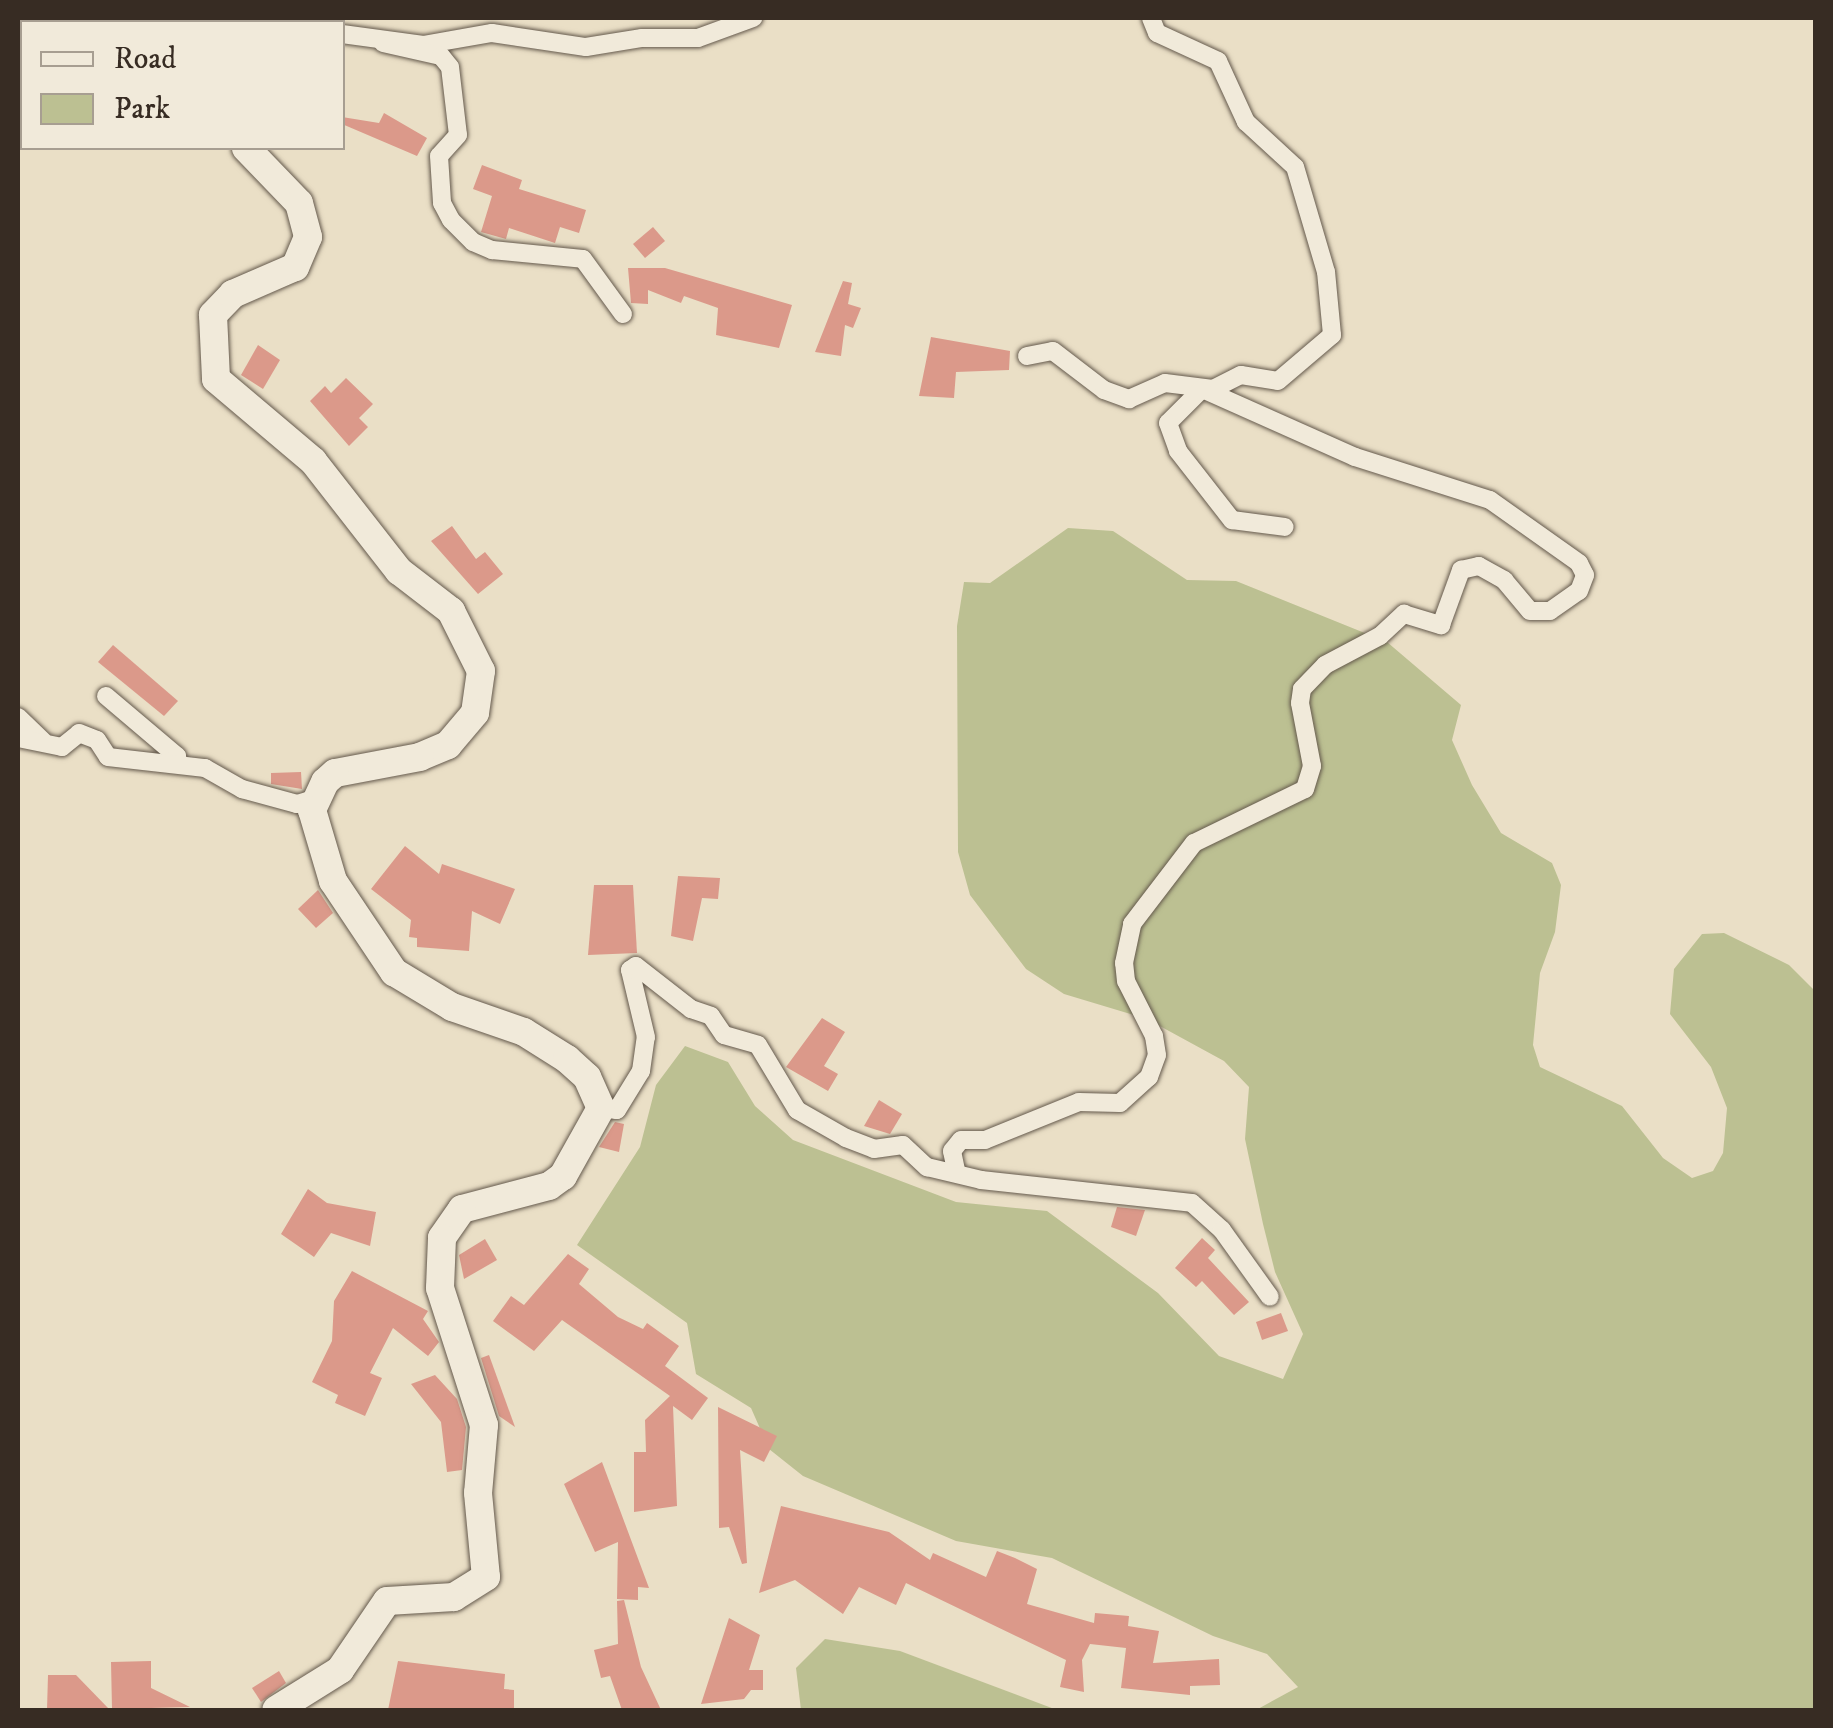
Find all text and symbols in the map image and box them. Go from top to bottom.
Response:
legend [20,20,345,150]
text: Road [114,41,176,78]
text: Park [114,91,170,128]

